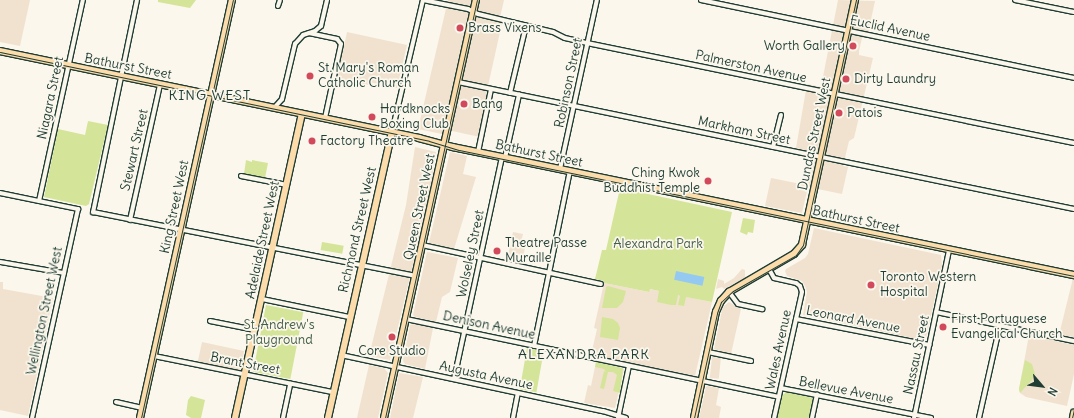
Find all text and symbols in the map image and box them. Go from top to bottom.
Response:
street label: Euclid Avenue [848,13,932,45]
place label: Brass Vixens [468,20,542,36]
marker: Brass Vixens [455,23,465,33]
street label: Robinson Street [552,37,586,129]
place label: Worth Gallery [764,38,845,54]
marker: Worth Gallery [848,41,858,51]
street label: Palmerston Avenue [694,48,808,86]
street label: Bathurst Street [83,51,173,83]
street label: Niagara Street [35,55,67,141]
place label: St. Mary's Roman Catholic Church [318,61,419,92]
marker: St. Mary's Roman Catholic Church [305,71,315,81]
place label: Dirty Laundry [854,71,936,87]
marker: Dirty Laundry [841,74,851,84]
street label: Dundas Street West [795,76,835,192]
district label: KING WEST [169,87,251,103]
place label: Bang [472,96,503,112]
marker: Bang [459,99,469,109]
place label: Hardknocks Boxing Club [380,102,450,133]
place label: Patois [847,105,882,121]
street label: Stewart Street [118,108,152,192]
marker: Patois [834,108,844,118]
marker: Hardknocks Boxing Club [367,112,377,122]
street label: Markham Street [696,114,792,148]
place label: Factory Theatre [320,133,413,149]
marker: Factory Theatre [307,136,317,146]
street label: Bathurst Street [494,137,584,171]
street label: Queen Street West [401,152,439,262]
street label: King Street West [157,159,193,255]
street label: Richmond Street West [336,166,380,294]
place label: Ching Kwok Buddhist Temple [603,166,700,197]
marker: Ching Kwok Buddhist Temple [703,176,713,186]
street label: Adelaide Street West [243,180,283,300]
street label: Bathurst Street [811,203,901,237]
street label: Wolseley Street [454,209,488,299]
place label: Theatre Passe Muraille [505,236,587,267]
park label: Alexandra Park [613,236,703,252]
street label: Wellington Street West [24,246,66,376]
marker: Theatre Passe Muraille [492,246,502,256]
place label: Toronto Western Hospital [880,270,976,301]
marker: Toronto Western Hospital [865,279,877,291]
street label: Leonard Avenue [805,303,901,337]
street label: Denison Avenue [441,309,537,343]
street label: Wales Avenue [763,309,795,391]
place label: First Portuguese Evangelical Church [951,312,1063,343]
street label: Nassau Street [901,314,933,396]
park label: St. Andrew's Playground [243,318,315,349]
marker: First Portuguese Evangelical Church [938,322,948,332]
marker: Core Studio [387,332,397,342]
place label: Core Studio [358,343,426,359]
district label: ALEXANDRA PARK [518,346,650,362]
street label: Brant Street [209,350,281,378]
street label: Augusta Avenue [438,358,534,394]
north arrow [1022,366,1062,406]
street label: Bellevue Avenue [797,374,895,408]
text: N [1045,385,1061,398]

